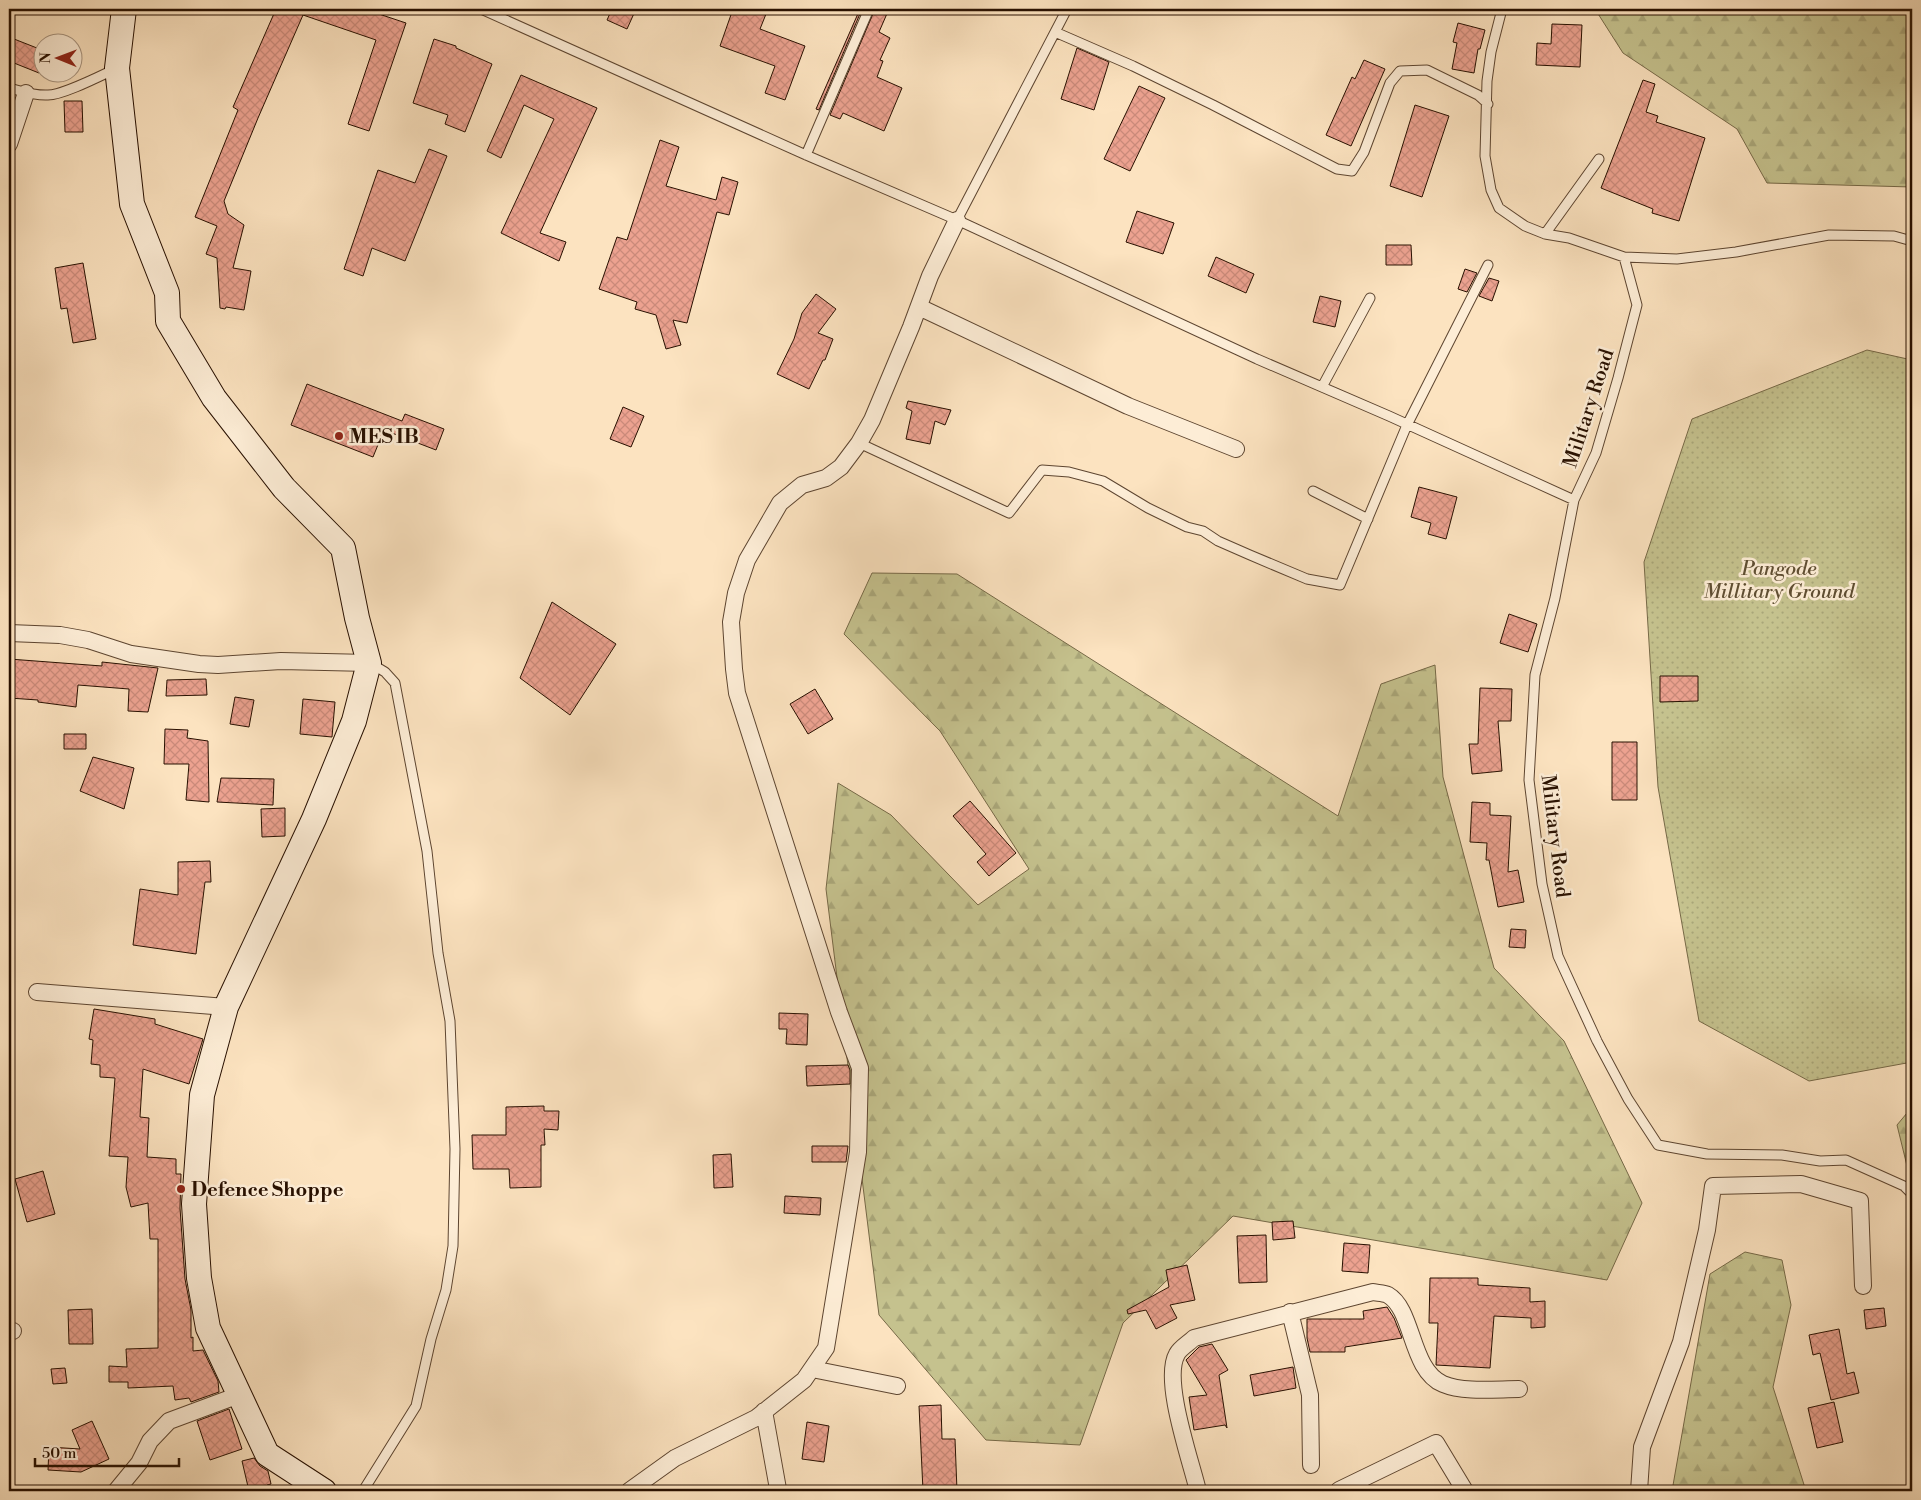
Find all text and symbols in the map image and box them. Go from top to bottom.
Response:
north arrow [32,32,82,82]
text: N [37,52,55,63]
street label: Military Road [1558,345,1621,471]
place label: MES IB [349,425,419,450]
marker: MES IB [333,430,345,442]
park label: Pangode Millitary Ground [1703,557,1855,605]
street label: Military Road [1535,773,1575,900]
place label: Defence Shoppe [191,1178,344,1203]
marker: Defence Shoppe [175,1183,187,1195]
scale bar [35,1435,179,1467]
text: 50 m [42,1444,76,1463]

